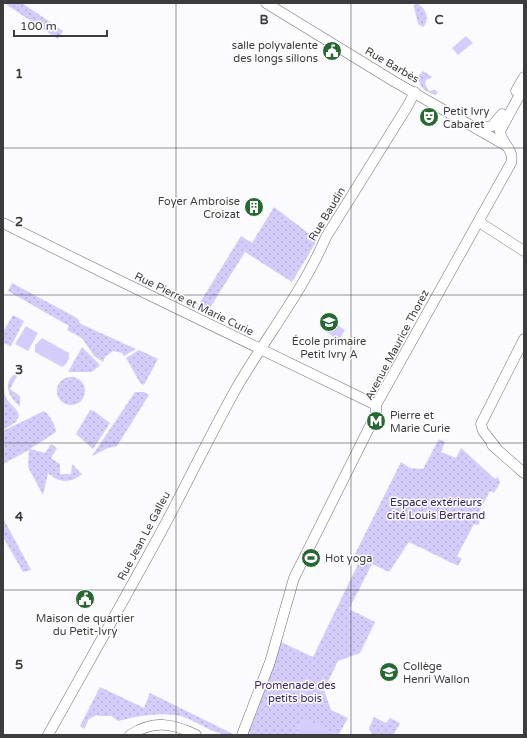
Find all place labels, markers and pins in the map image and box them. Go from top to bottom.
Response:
place label: salle polyvalente des longs sillons [232,39,318,65]
public building icon: salle polyvalente des longs sillons [321,40,343,62]
place label: Petit Ivry Cabaret [443,105,490,131]
theatre icon: Petit Ivry Cabaret [418,106,440,128]
place label: Foyer Ambroise Croizat [158,195,240,221]
building icon: Foyer Ambroise Croizat [243,196,265,218]
school or university icon: École primaire Petit Ivry A [318,311,340,333]
place label: École primaire Petit Ivry A [292,334,366,361]
place label: Pierre et Marie Curie [390,409,450,435]
metro station icon: Pierre et Marie Curie [365,410,387,432]
sports icon: Hot yoga [300,547,322,569]
place label: Hot yoga [325,552,373,565]
public building icon: Maison de quartier du Petit-Ivry [74,588,96,610]
place label: Maison de quartier du Petit-Ivry [36,612,135,638]
place label: Collège Henri Wallon [403,660,470,686]
school or university icon: Collège Henri Wallon [378,661,400,683]

